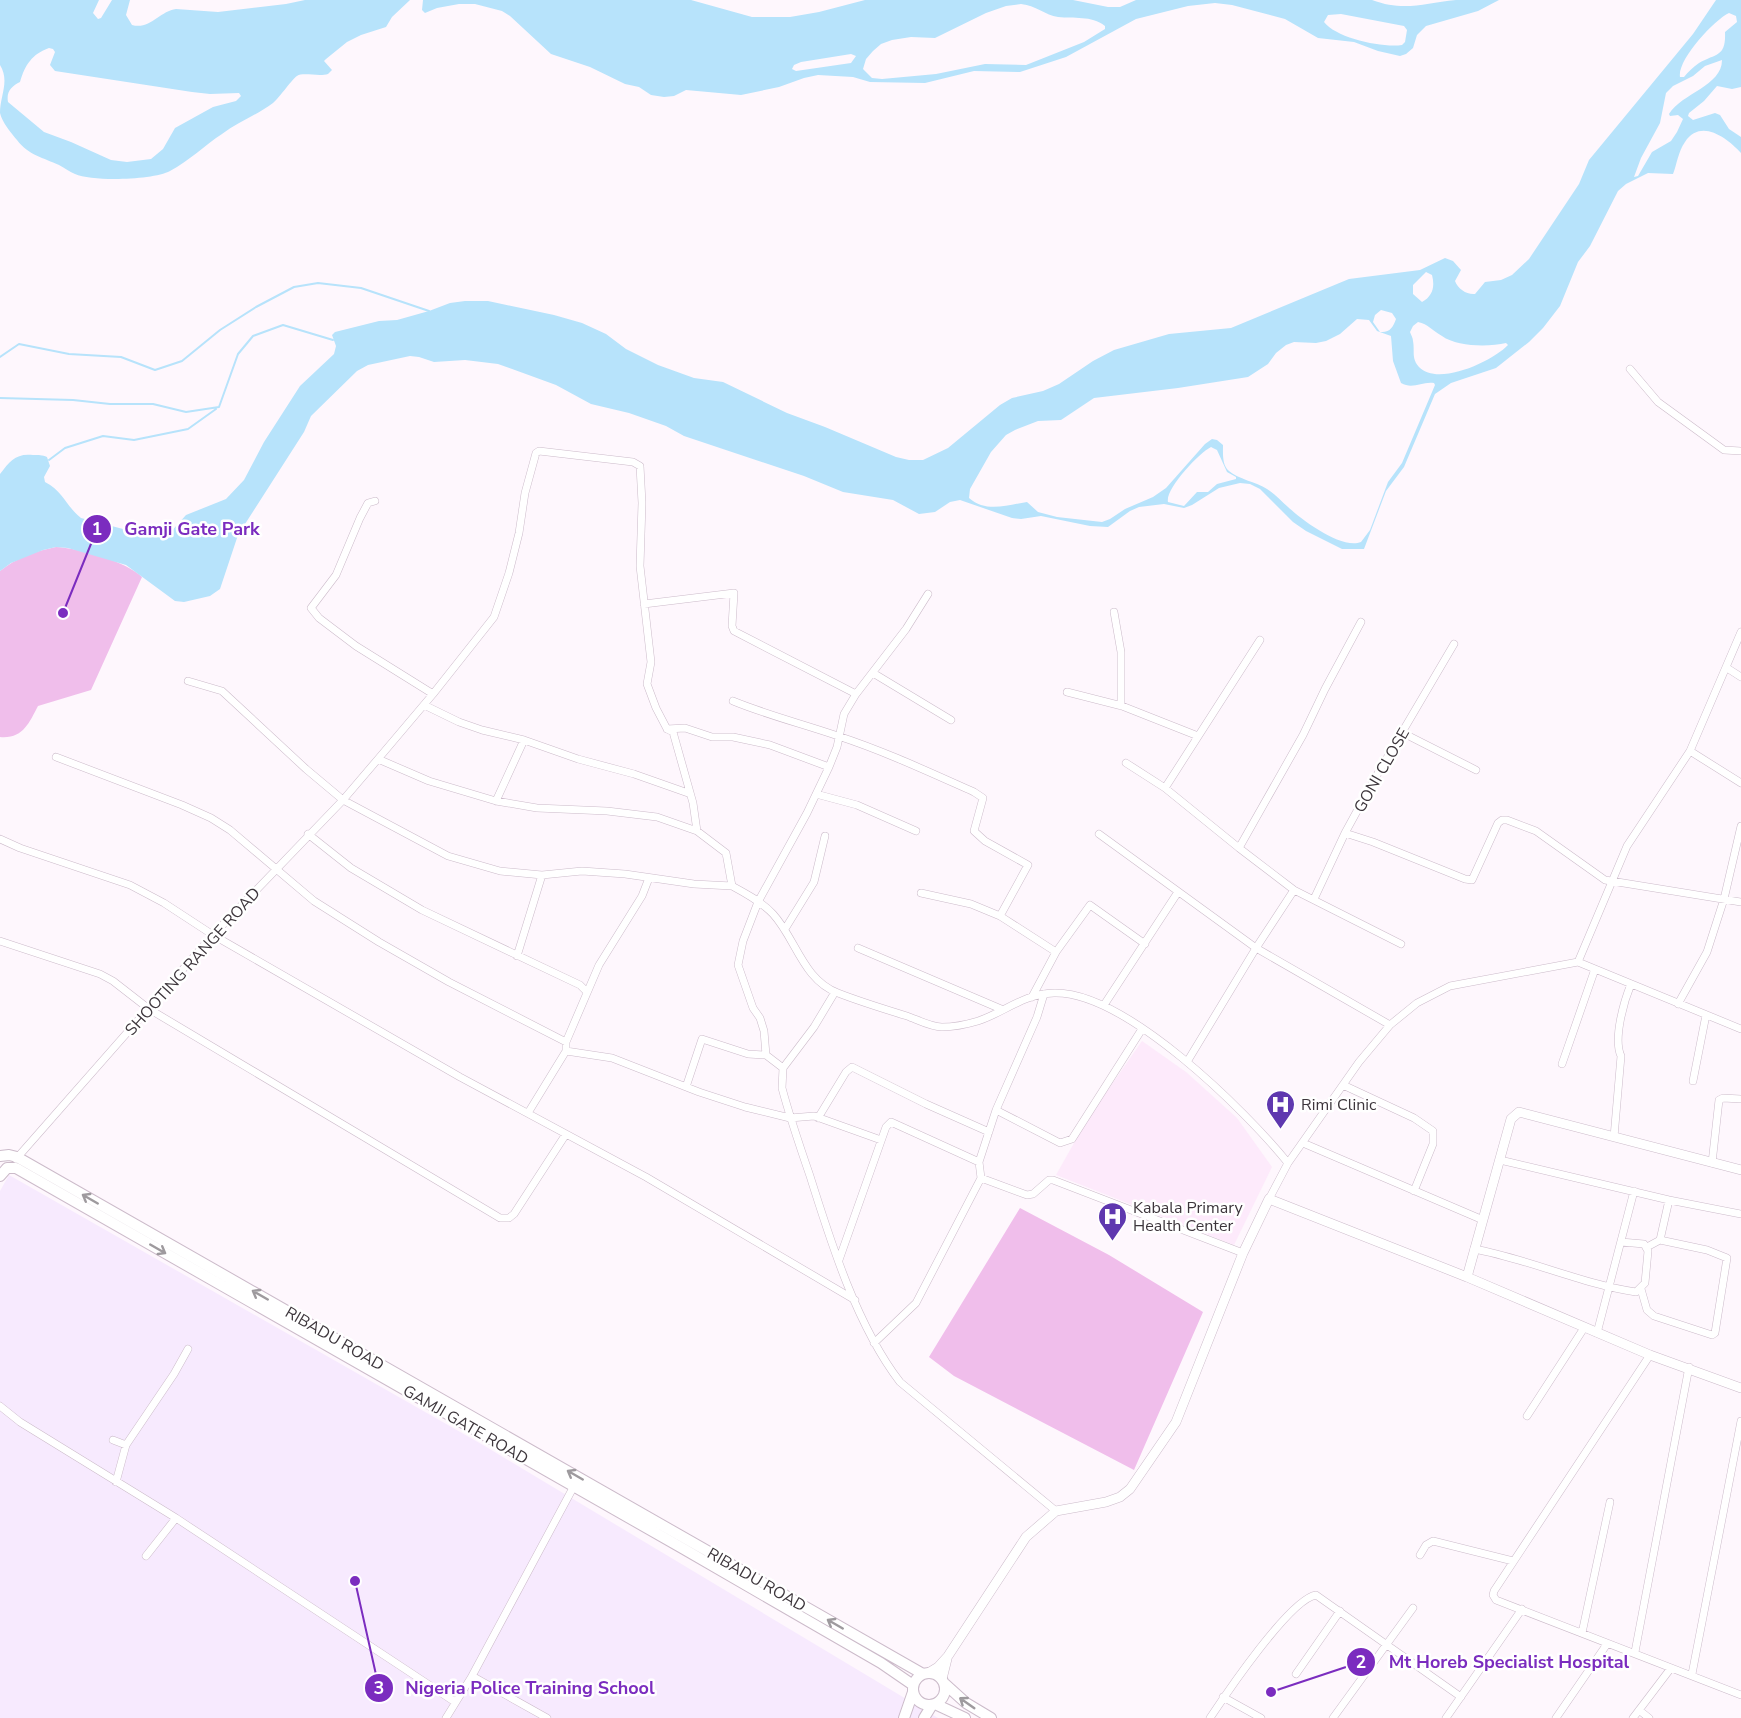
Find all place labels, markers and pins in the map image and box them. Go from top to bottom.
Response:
callout: Gamji Gate Park [82,511,272,547]
hospital icon: Rimi Clinic [1264,1088,1296,1130]
place label: Rimi Clinic [1301,1094,1377,1116]
place label: Kabala Primary Health Center [1133,1197,1243,1237]
hospital icon: Kabala Primary Health Center [1096,1200,1128,1242]
callout: Mt Horeb Specialist Hospital [1346,1644,1641,1680]
callout: Nigeria Police Training School [364,1670,667,1706]

